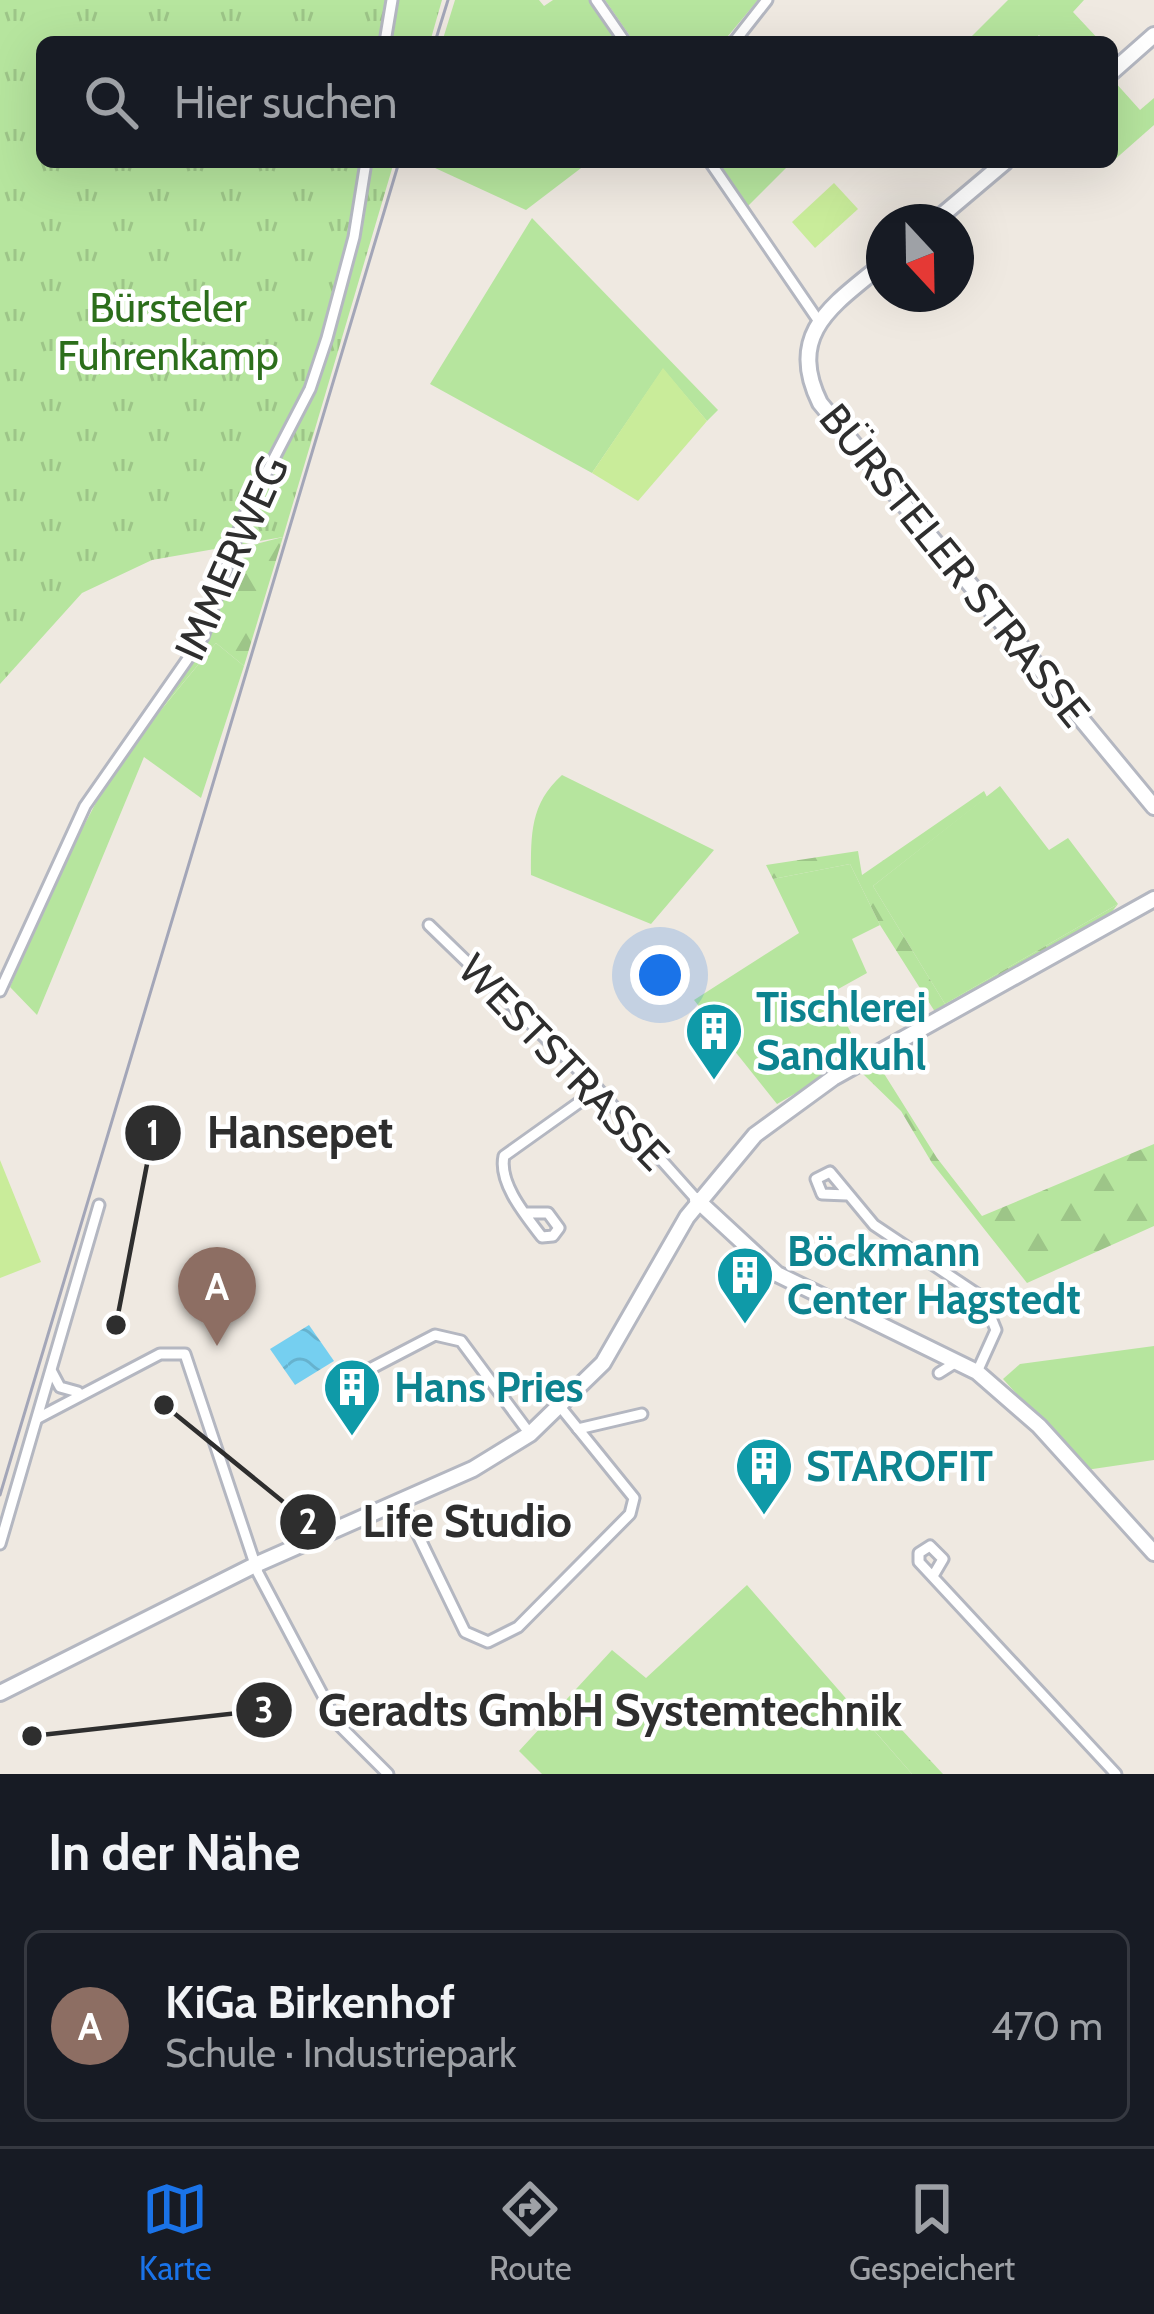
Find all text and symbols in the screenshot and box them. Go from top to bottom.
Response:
search box [36,36,1118,168]
icon: search [78,69,144,135]
text: Hier suchen [174,75,398,129]
north arrow [866,204,974,312]
park label: Bürsteler Fuhrenkamp [57,281,279,381]
street label: BÜRSTELER STRASSE [809,393,1101,737]
street label: IMMERWEG [163,448,299,668]
street label: WESTSTRASSE [448,943,680,1181]
your location [630,945,690,1005]
place label: Tischlerei Sandkuhl [756,981,927,1081]
building icon: Tischlerei Sandkuhl [683,1000,745,1082]
callout: Hansepet [123,1092,417,1173]
text: Hansepet [207,1105,393,1159]
text: 1 [146,1110,160,1154]
place label: Böckmann Center Hagstedt [787,1225,1081,1325]
building icon: Böckmann Center Hagstedt [714,1244,776,1326]
pin: A [178,1247,256,1346]
building icon: Hans Pries [321,1356,383,1438]
place label: Hans Pries [394,1361,584,1413]
building icon: STAROFIT [733,1435,795,1517]
place label: STAROFIT [806,1440,993,1492]
callout: Life Studio [278,1481,596,1562]
text: Life Studio [362,1494,572,1548]
text: 2 [298,1499,318,1543]
callout: Geradts GmbH Systemtechnik [234,1669,926,1750]
text: Geradts GmbH Systemtechnik [318,1683,902,1737]
text: 3 [254,1687,274,1731]
text: In der Nähe [48,1821,301,1883]
text: KiGa Birkenhof [165,1975,455,2029]
text: A [78,2002,102,2050]
text: 470 m [991,2002,1103,2050]
text: Schule · Industriepark [165,2029,516,2077]
tab: Karte [139,2176,212,2288]
tab: Route [489,2176,572,2288]
tab: Gespeichert [849,2176,1015,2288]

